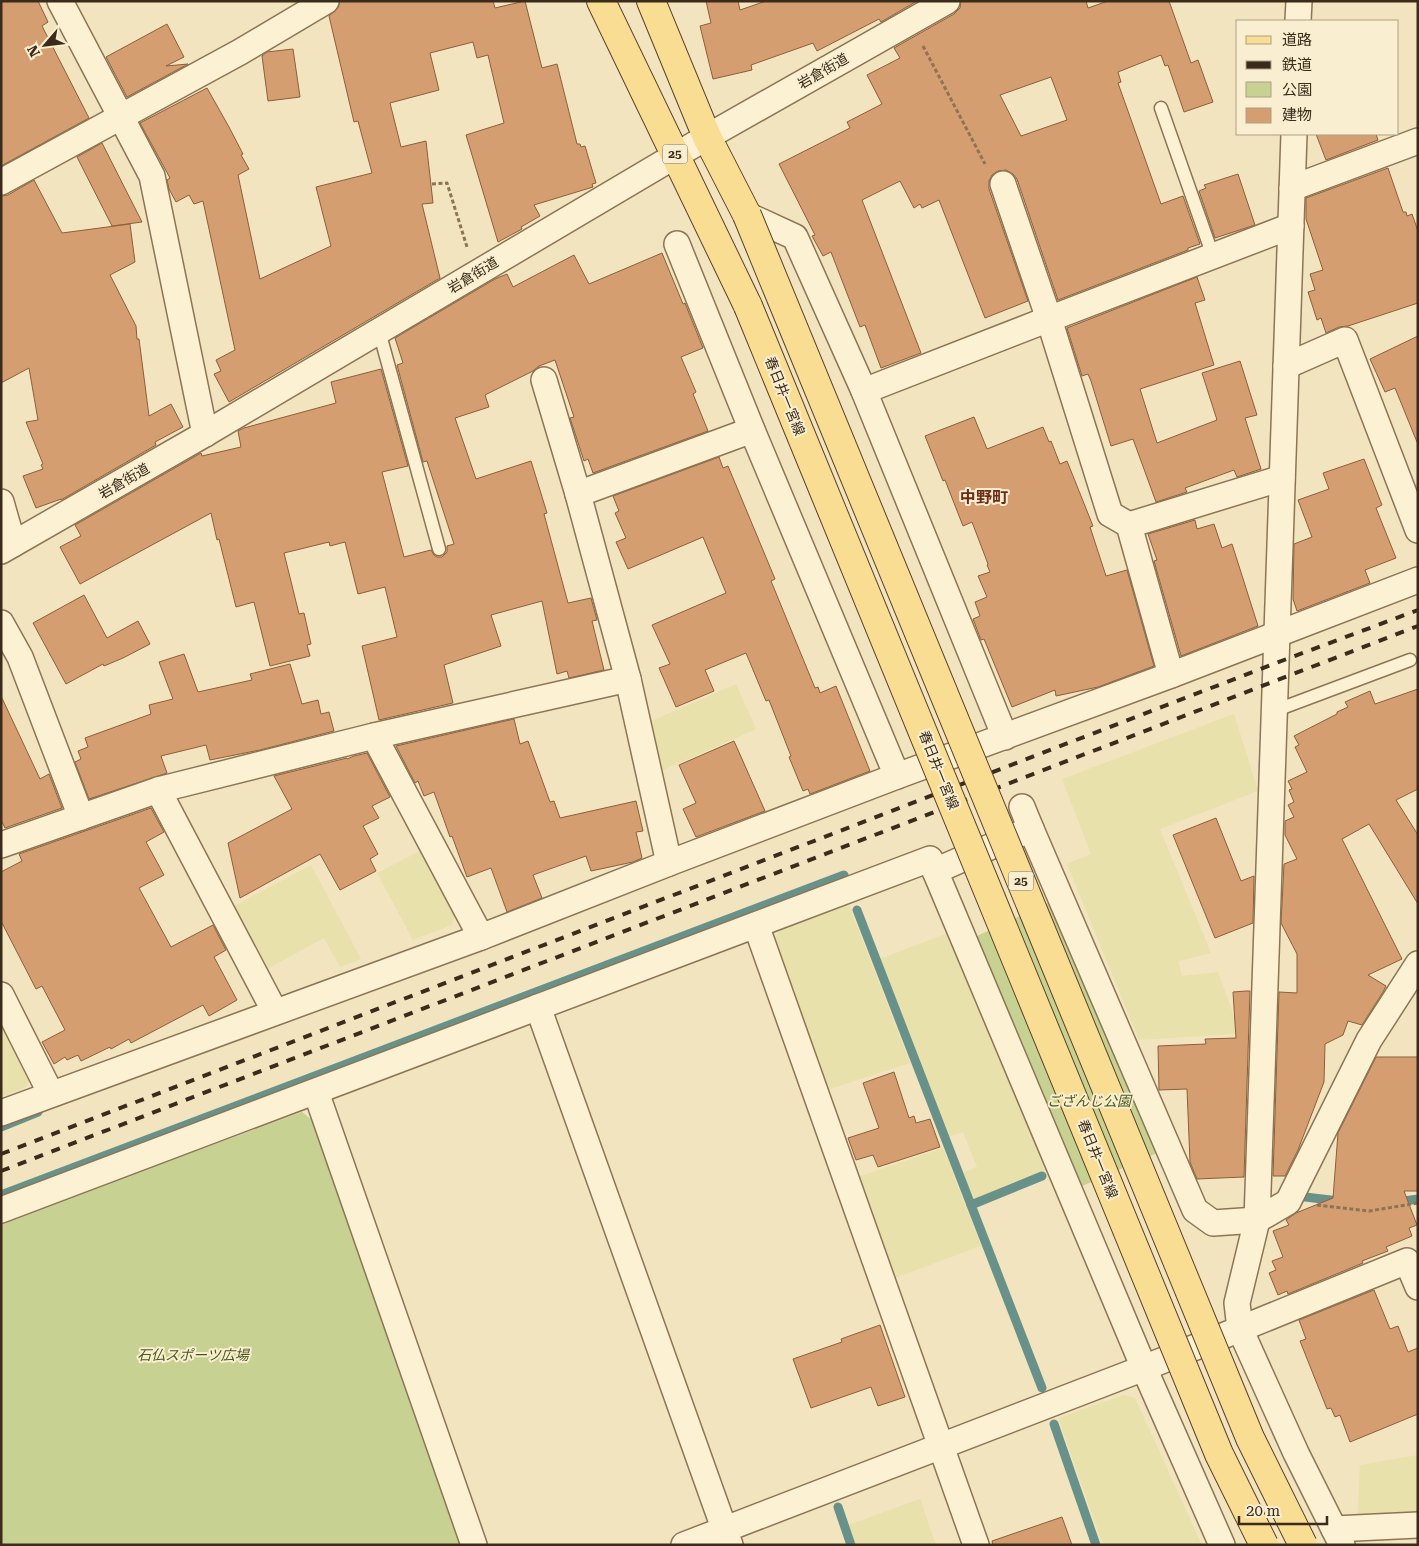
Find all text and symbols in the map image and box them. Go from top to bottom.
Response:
north arrow [20,20,70,70]
legend [1236,20,1399,135]
text: 道路 [1282,31,1312,49]
text: N [24,42,43,60]
street label: 岩倉街道 [795,50,851,92]
text: 鉄道 [1282,56,1312,74]
text: 公園 [1282,81,1312,99]
text: 建物 [1282,106,1312,124]
road number: 25 [662,144,688,164]
street label: 岩倉街道 [445,254,501,296]
street label: 春日井一宮線 [762,354,808,438]
street label: 岩倉街道 [96,460,152,502]
district label: 中野町 [960,488,1008,507]
street label: 春日井一宮線 [916,728,962,812]
road number: 25 [1008,871,1034,890]
park label: ござんじ公園 [1047,1093,1133,1109]
street label: 春日井一宮線 [1075,1117,1121,1201]
park label: 石仏スポーツ広場 [137,1347,251,1363]
scale bar [1239,1494,1326,1526]
text: 20 m [1246,1502,1281,1520]

